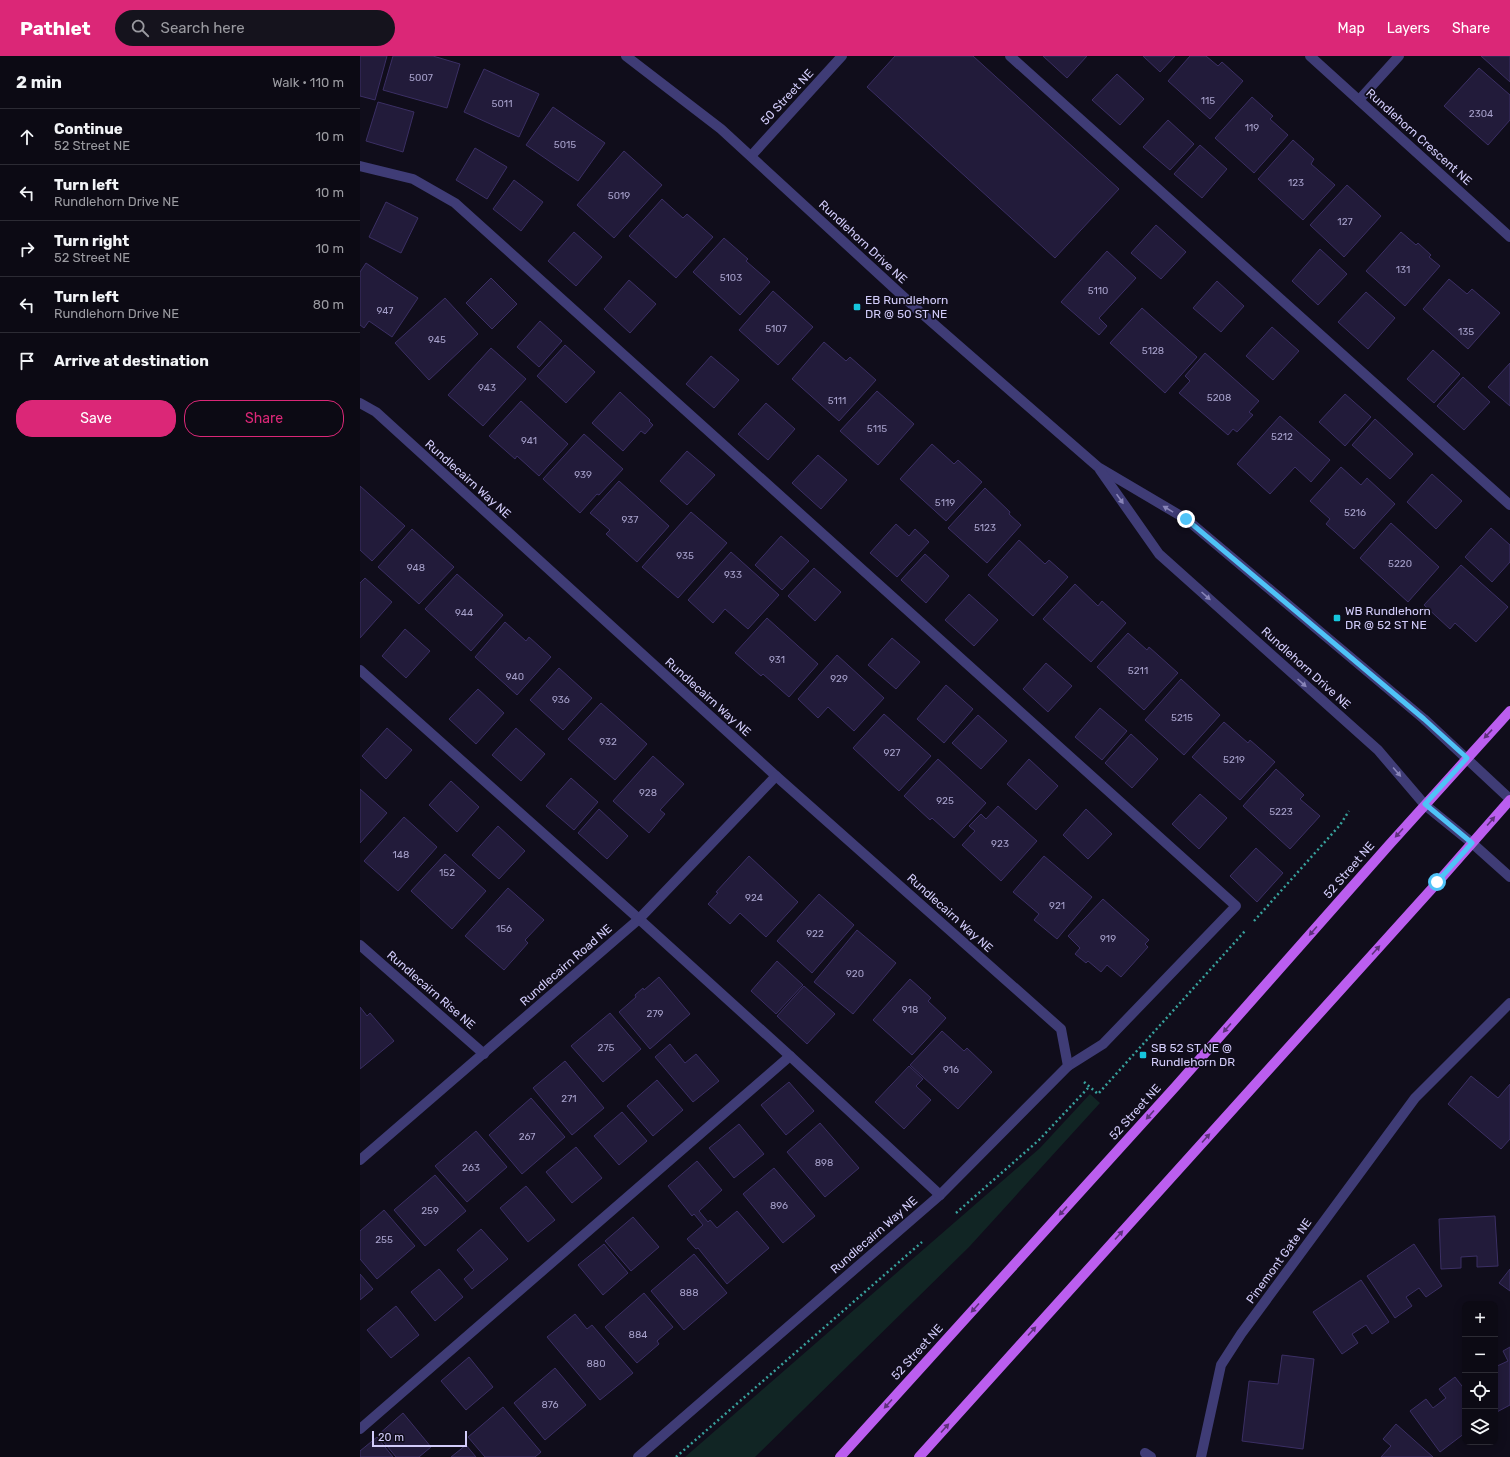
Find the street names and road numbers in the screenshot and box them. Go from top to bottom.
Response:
street label: 50 Street NE [758,66,816,128]
street label: Rundlehorn Crescent NE [1363,86,1475,188]
street label: Rundlehorn Drive NE [816,197,910,287]
street label: Rundlecairn Way NE [422,437,514,521]
street label: Rundlehorn Drive NE [1258,624,1354,712]
street label: Rundlecairn Way NE [662,655,754,739]
street label: 52 Street NE [1321,839,1377,901]
street label: Rundlecairn Way NE [904,871,996,955]
street label: Rundlecairn Road NE [517,921,615,1009]
street label: Rundlecairn Rise NE [384,948,478,1032]
street label: 52 Street NE [1106,1081,1164,1143]
street label: Rundlecairn Way NE [828,1193,920,1277]
street label: Pinemont Gate NE [1243,1216,1315,1306]
street label: 52 Street NE [888,1321,946,1383]

